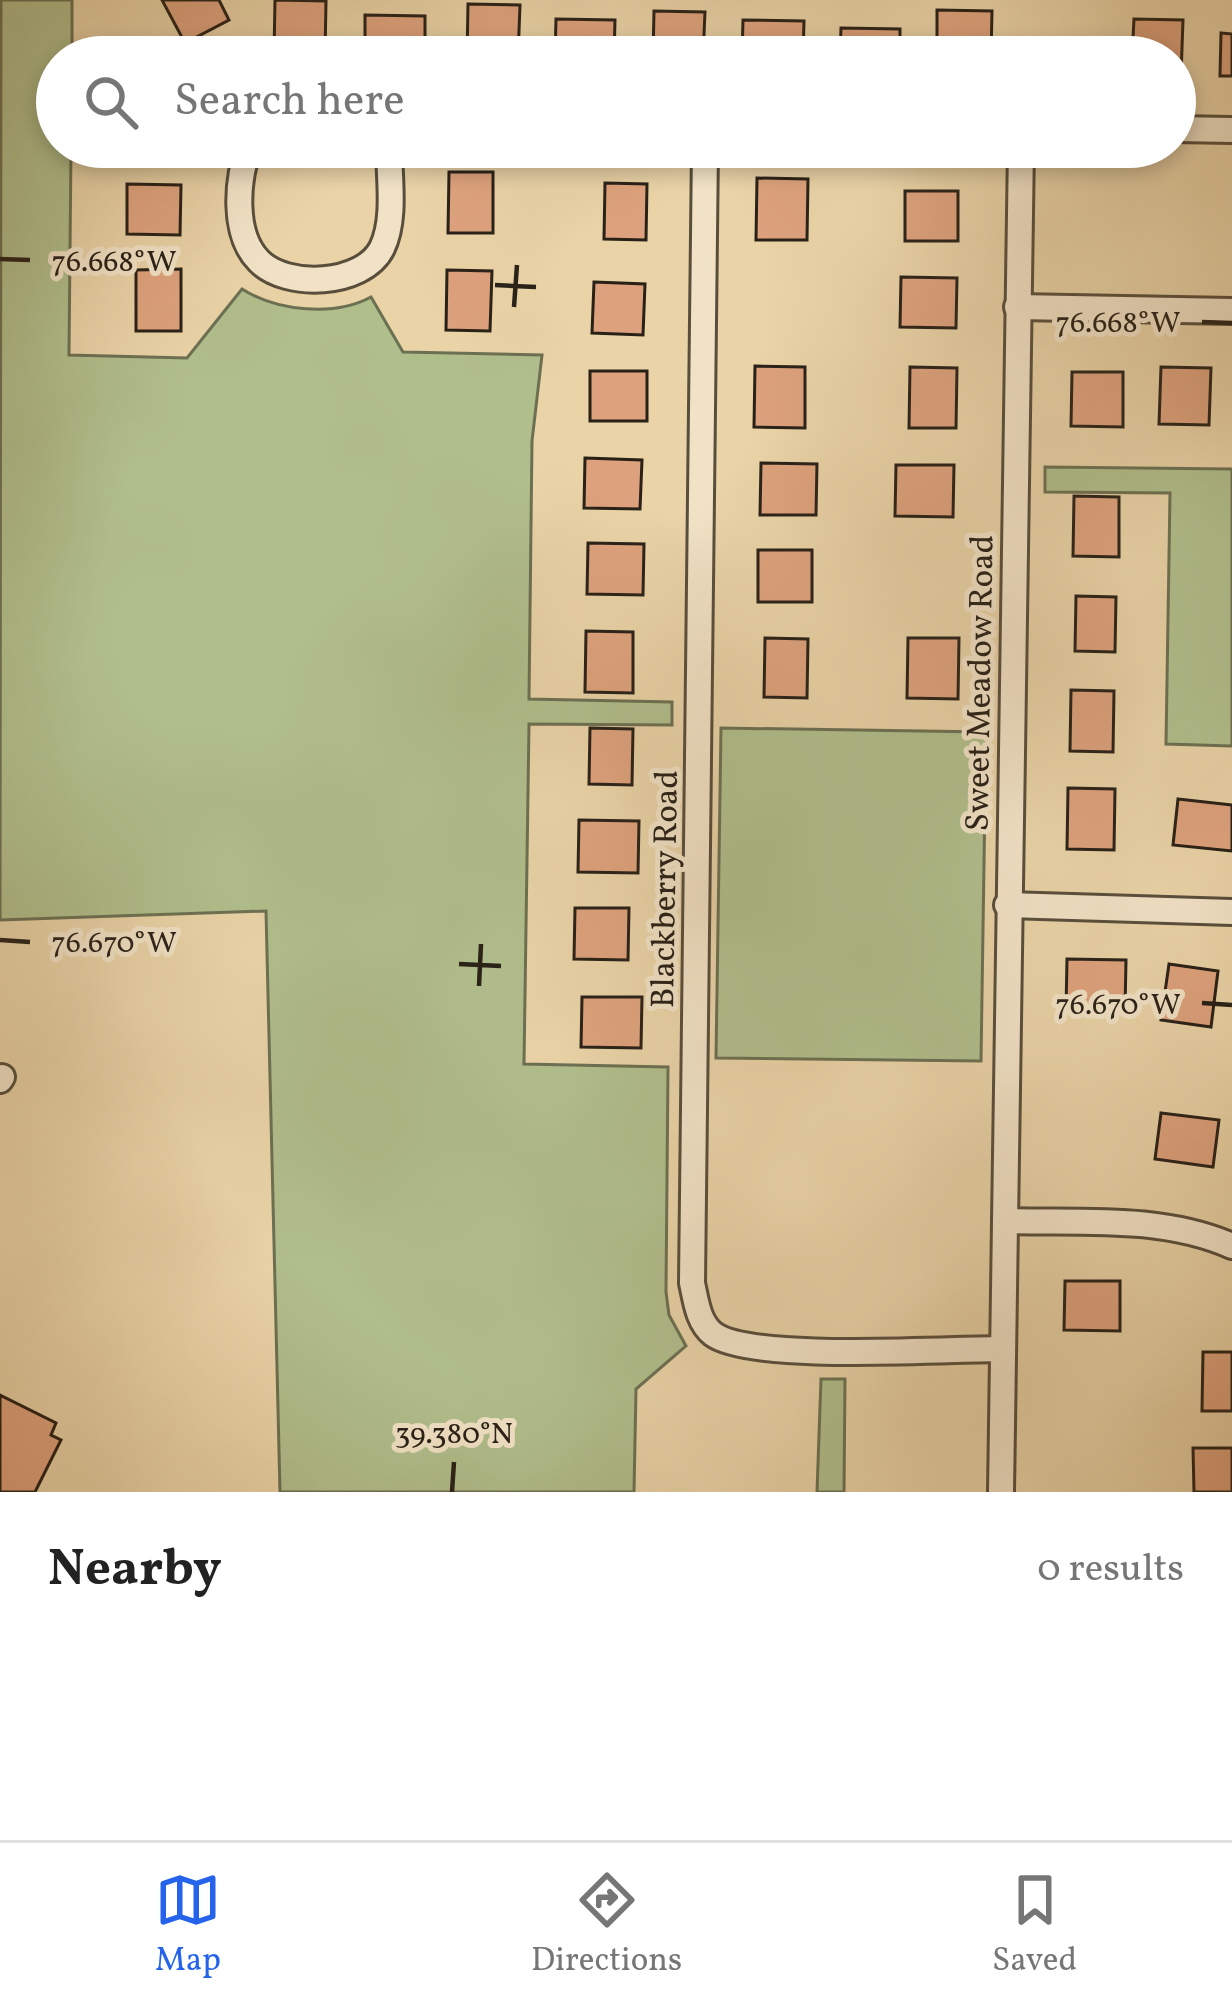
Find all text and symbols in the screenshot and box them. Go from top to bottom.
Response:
search box [36,36,1196,168]
icon: search [78,69,144,135]
text: Search here [174,71,405,134]
text: 76.668°W [51,242,177,284]
text: 76.668°W [1055,303,1181,345]
street label: Sweet Meadow Road [956,534,1008,832]
street label: Blackberry Road [642,770,692,1009]
text: 76.670°W [51,923,177,965]
text: 76.670°W [1055,985,1181,1027]
text: 39.380°N [395,1414,513,1456]
text: Nearby [48,1535,222,1606]
text: 0 results [1037,1543,1184,1597]
tab: Map [155,1867,221,1985]
tab: Directions [531,1867,682,1985]
tab: Saved [992,1867,1077,1985]

